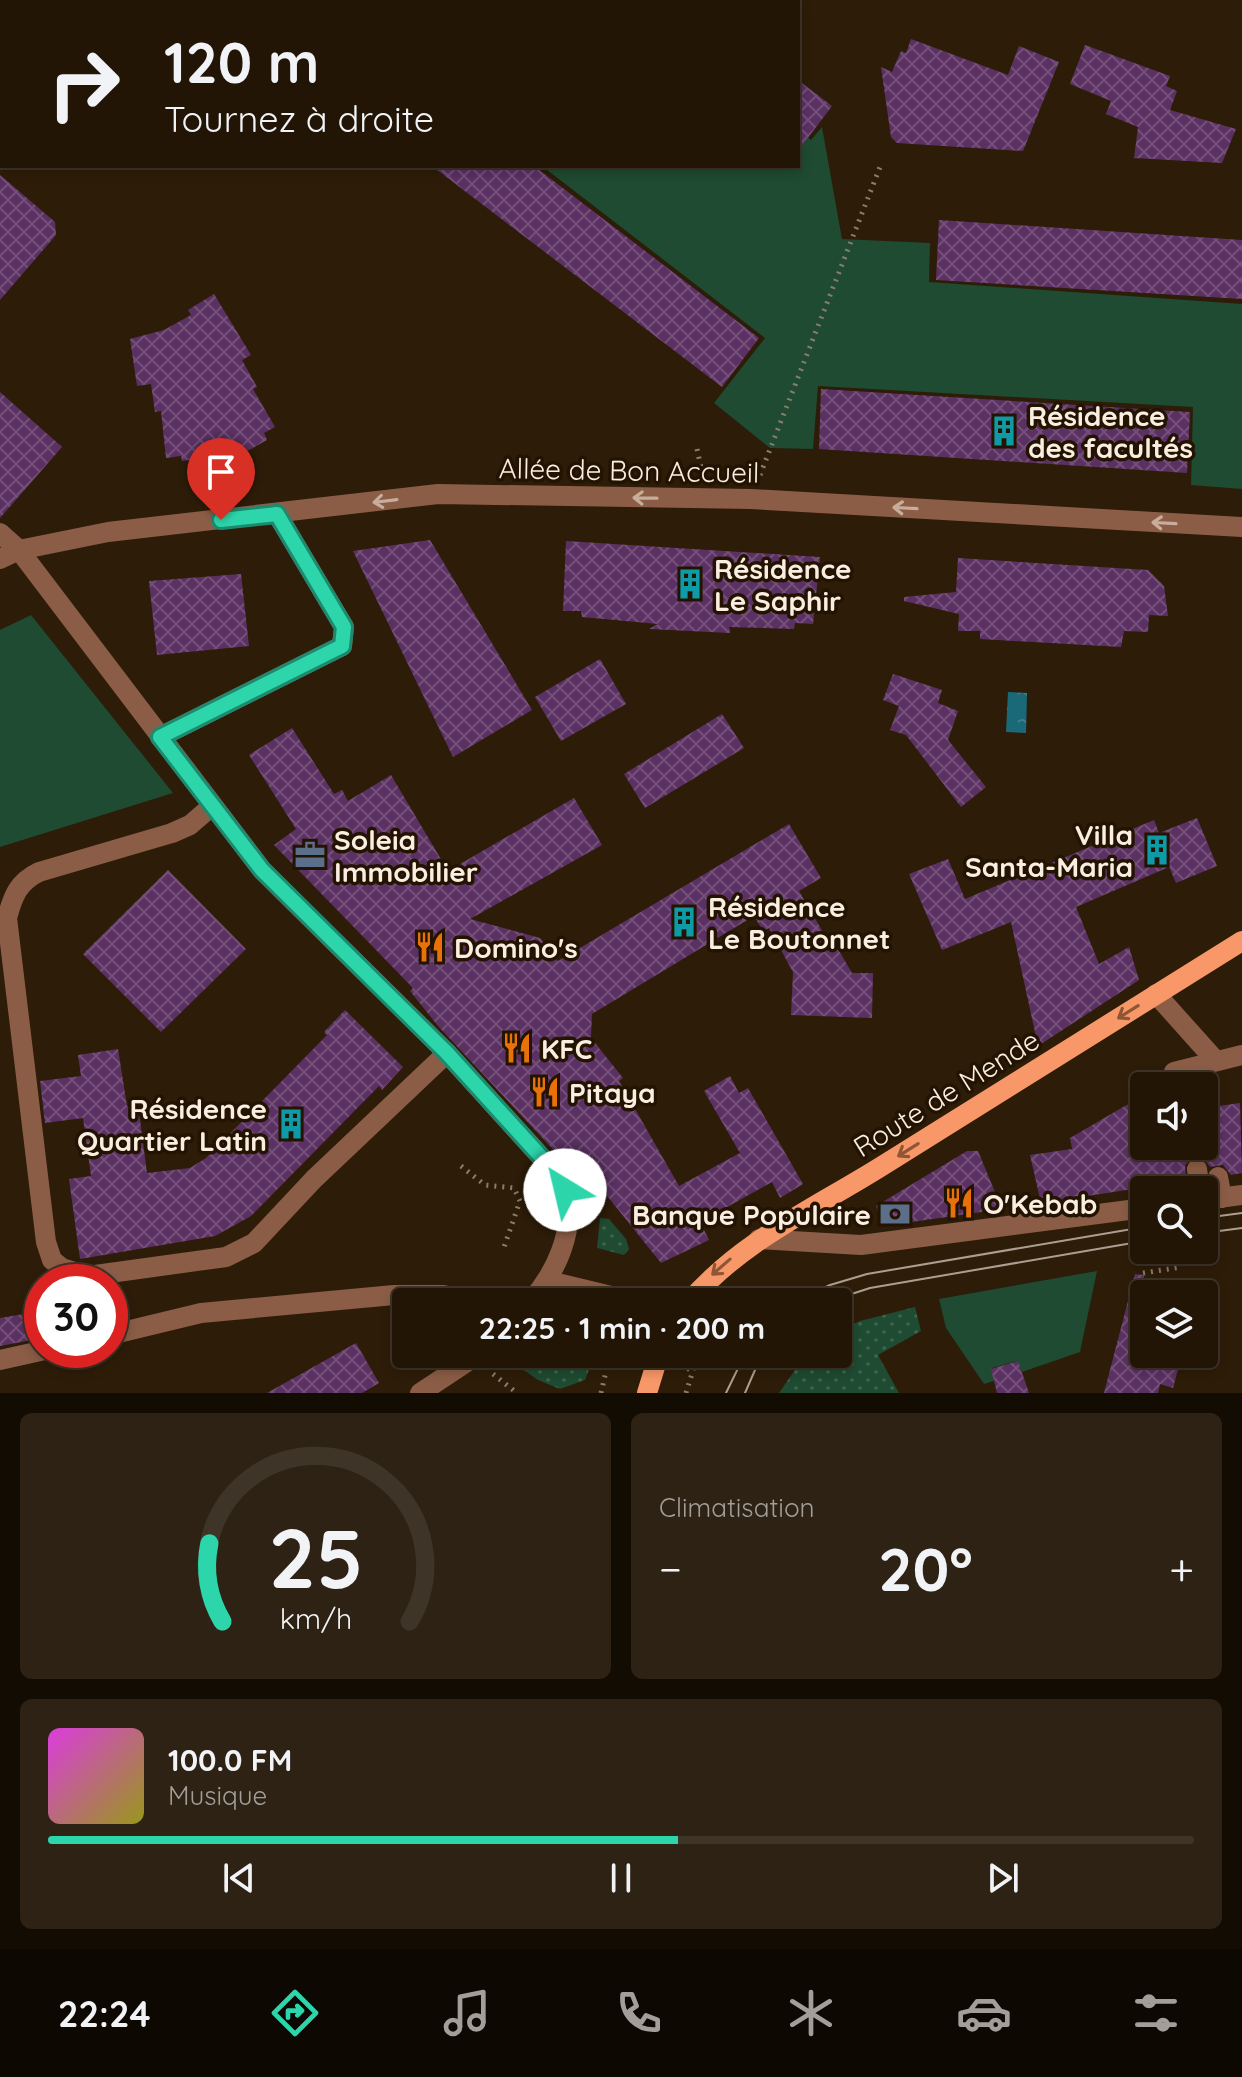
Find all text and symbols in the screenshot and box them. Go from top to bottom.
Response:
text: 120 m [164,27,319,97]
icon: right [32,32,136,136]
text: Tournez à droite [164,96,434,141]
place label: Résidence des facultés [1028,398,1193,465]
building icon: Résidence des facultés [987,414,1021,448]
pin [187,438,255,520]
icon: arrive [199,450,243,494]
street label: Allée de Bon Accueil [498,450,760,490]
one-way arrow [632,490,659,505]
one-way arrow [373,494,398,509]
one-way arrow [892,500,919,515]
one-way arrow [1151,515,1178,530]
place label: Résidence Le Saphir [714,551,852,618]
building icon: Résidence Le Saphir [673,567,707,601]
place label: Villa Santa-Maria [965,817,1133,884]
place label: Soleia Immobilier [334,822,478,889]
building icon: Villa Santa-Maria [1140,833,1174,867]
office icon: Soleia Immobilier [293,838,327,872]
place label: Résidence Le Boutonnet [708,889,890,956]
building icon: Résidence Le Boutonnet [667,905,701,939]
restaurant icon: Domino's [413,930,447,964]
place label: Domino's [454,930,578,965]
one-way arrow [1117,1004,1140,1020]
street label: Route de Mende [847,1022,1045,1164]
restaurant icon: KFC [500,1031,534,1065]
place label: KFC [541,1031,592,1066]
map controls [1130,1072,1218,1368]
button: sound [1130,1072,1218,1160]
restaurant icon: Pitaya [528,1075,562,1109]
place label: Pitaya [569,1075,656,1110]
place label: Résidence Quartier Latin [77,1091,267,1158]
building icon: Résidence Quartier Latin [274,1107,308,1141]
one-way arrow [897,1142,920,1158]
position arrow [523,1148,607,1232]
button: search [1130,1176,1218,1264]
restaurant icon: O'Kebab [942,1186,976,1220]
place label: O'Kebab [983,1186,1097,1221]
place label: Banque Populaire [632,1197,871,1232]
bank icon: Banque Populaire [878,1197,912,1231]
one-way arrow [712,1258,732,1276]
speed limit sign: 30 [24,1264,128,1368]
button: layers [1130,1280,1218,1368]
text: 22:25 · 1 min · 200 m [479,1309,765,1347]
text: Climatisation [659,1491,815,1524]
text: 25 [268,1505,363,1609]
text: 20° [878,1531,973,1606]
text: − [659,1541,682,1596]
text: + [1169,1541,1194,1596]
text: km/h [279,1600,352,1636]
text: 100.0 FM [168,1741,292,1779]
text: Musique [168,1779,267,1812]
icon: previous [217,1856,261,1900]
icon: pause [599,1856,643,1900]
icon: next [981,1856,1025,1900]
icon: directions [267,1985,323,2041]
icon: music [439,1985,495,2041]
icon: phone [611,1985,667,2041]
icon: climate [783,1985,839,2041]
icon: car [956,1985,1012,2041]
icon: filters [1128,1985,1184,2041]
text: 22:24 [58,1991,151,2036]

